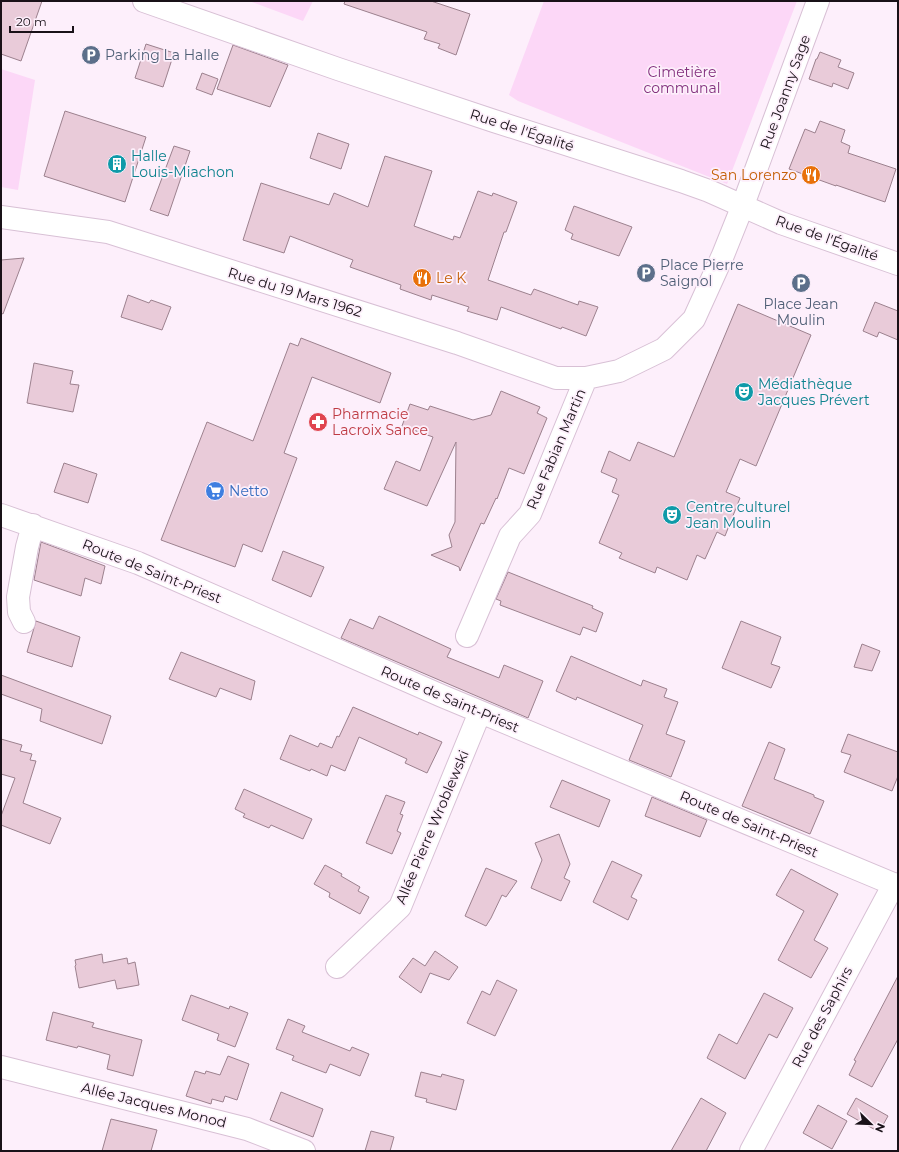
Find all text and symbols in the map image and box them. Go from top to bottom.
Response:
scale bar [10,8,73,34]
text: 20 m [16,14,47,29]
street label: Rue Joanny Sage [756,32,814,152]
parking icon: Parking La Halle [80,44,102,66]
place label: Parking La Halle [105,46,219,64]
park label: Cimetière communal [643,63,721,97]
street label: Rue de l'Égalité [468,105,576,155]
place label: Halle Louis-Miachon [131,147,234,181]
building icon: Halle Louis-Miachon [106,153,128,175]
restaurant icon: San Lorenzo [800,164,822,186]
place label: San Lorenzo [711,166,797,184]
street label: Rue de l'Égalité [773,211,881,265]
place label: Place Pierre Saignol [660,256,744,290]
parking icon: Place Pierre Saignol [635,262,657,284]
street label: Rue du 19 Mars 1962 [226,263,364,321]
restaurant icon: Le K [411,267,433,289]
place label: Le K [436,269,466,287]
parking icon: Place Jean Moulin [790,272,812,294]
place label: Place Jean Moulin [764,295,838,329]
place label: Médiathèque Jacques Prévert [757,375,870,409]
theatre icon: Médiathèque Jacques Prévert [733,381,755,403]
street label: Rue Fabian Martin [522,386,590,512]
place label: Pharmacie Lacroix Sance [332,405,428,439]
pharmacy icon: Pharmacie Lacroix Sance [307,411,329,433]
supermarket icon: Netto [204,480,226,502]
place label: Netto [229,482,269,500]
place label: Centre culturel Jean Moulin [685,498,790,532]
theatre icon: Centre culturel Jean Moulin [661,504,683,526]
street label: Route de Saint-Priest [80,535,224,607]
street label: Route de Saint-Priest [378,662,522,736]
street label: Allée Pierre Wroblewski [391,747,473,907]
street label: Route de Saint-Priest [677,787,821,861]
street label: Rue des Saphirs [788,963,856,1071]
street label: Allée Jacques Monod [80,1078,228,1132]
north arrow [851,1104,891,1144]
text: N [872,1121,888,1135]

